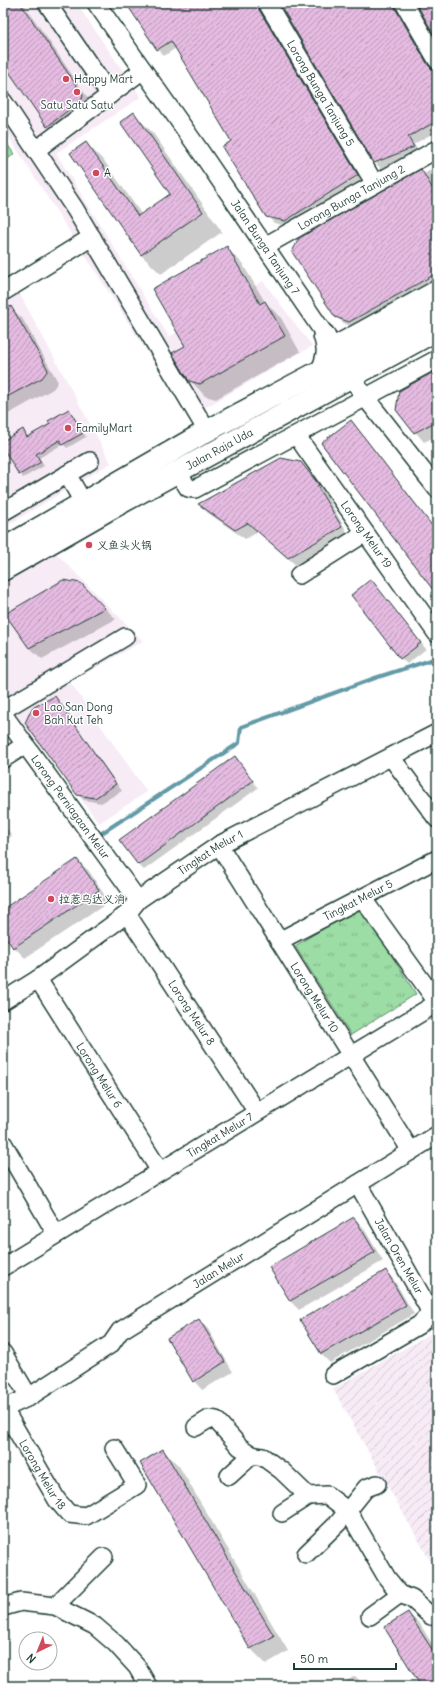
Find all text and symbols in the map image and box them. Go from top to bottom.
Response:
street label: Lorong Bunga Tanjung 5 [284,38,358,149]
place label: Happy Mart [74,72,133,86]
marker: Happy Mart [61,74,71,84]
marker: Satu Satu Satu [72,87,82,97]
place label: Satu Satu Satu [41,98,114,112]
street label: Lorong Bunga Tanjung 2 [295,162,407,233]
place label: A [104,166,111,180]
marker: A [91,168,101,178]
street label: Jalan Bunga Tanjung 7 [228,197,303,298]
place label: FamilyMart [76,421,132,435]
marker: FamilyMart [63,423,73,433]
street label: Jalan Raja Uda [183,425,255,473]
street label: Lorong Melur 19 [338,498,395,571]
place label: 义鱼头火锅 [97,538,152,552]
marker: 义鱼头火锅 [84,540,94,550]
place label: Lao San Dong Bah Kut Teh [44,700,113,727]
marker: Lao San Dong Bah Kut Teh [31,708,41,718]
street label: Lorong Perniagaan Melur [28,752,113,862]
street label: Tingkat Melur 1 [175,827,245,878]
street label: Tingkat Melur 5 [321,876,395,924]
place label: 拉惹乌达义消 [59,892,125,906]
marker: 拉惹乌达义消 [46,894,56,904]
street label: Lorong Melur 10 [287,960,342,1035]
street label: Lorong Melur 8 [165,977,218,1048]
street label: Lorong Melur 6 [73,1040,125,1111]
street label: Tingkat Melur 7 [184,1109,256,1161]
street label: Jalan Oren Melur [372,1216,427,1297]
street label: Jalan Melur [190,1249,247,1291]
street label: Lorong Melur 18 [16,1437,69,1512]
north arrow [18,1631,58,1671]
scale bar [294,1645,396,1671]
text: N [24,1651,39,1666]
text: 50 m [300,1651,329,1666]

